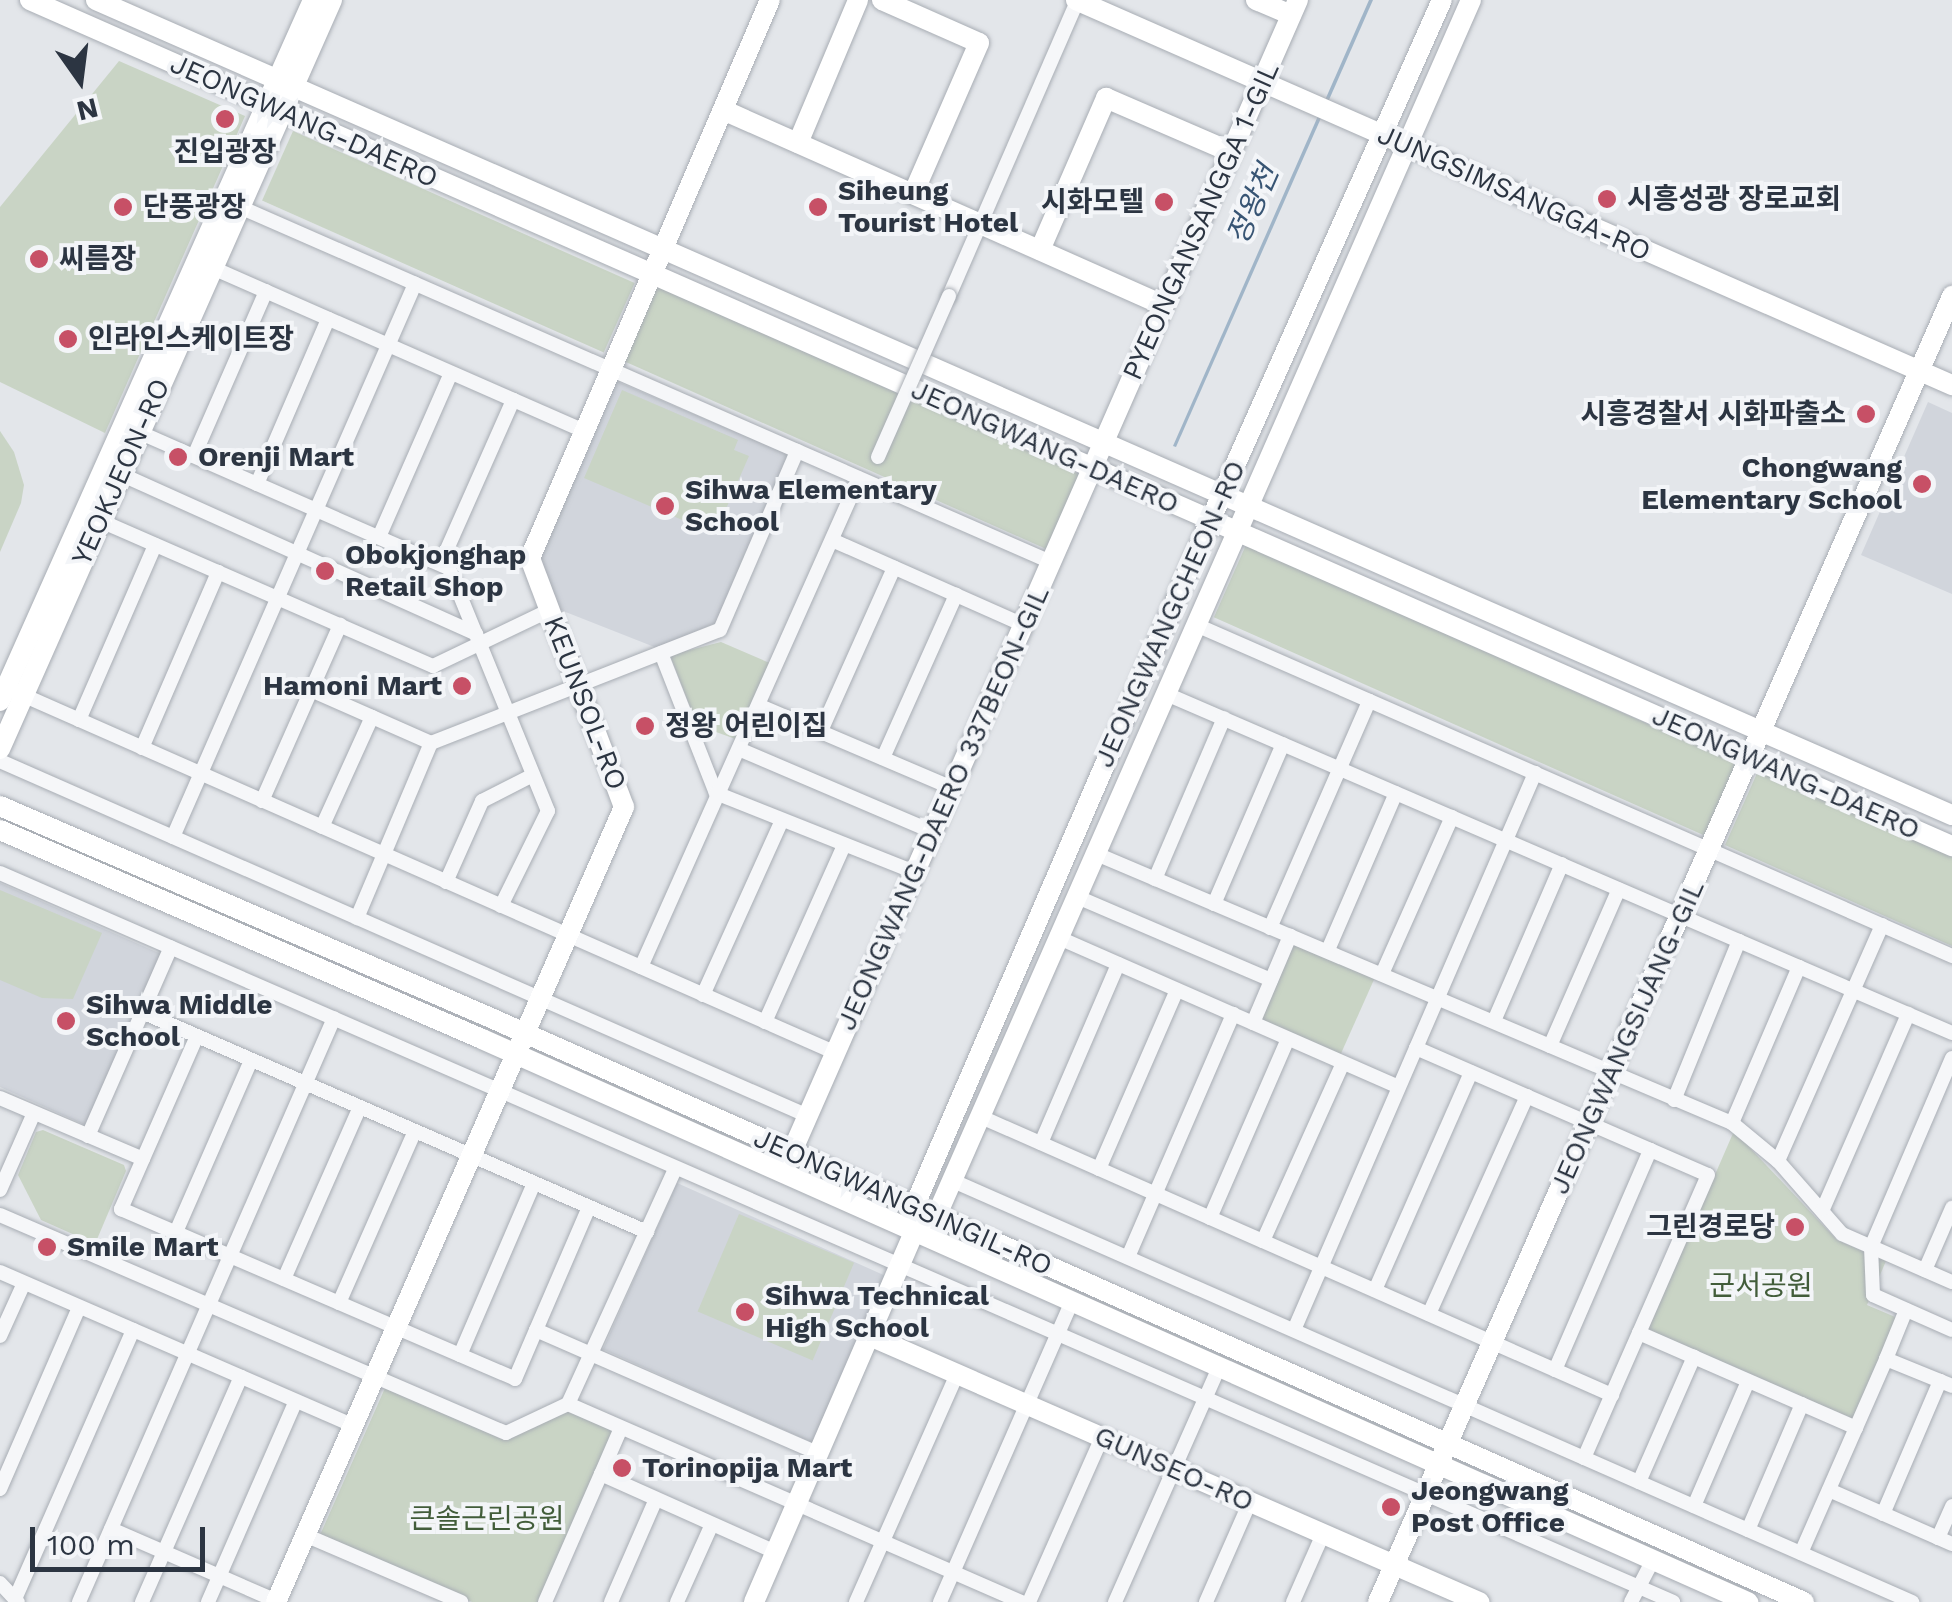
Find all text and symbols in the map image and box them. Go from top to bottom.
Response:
north arrow [30,30,130,130]
street label: JEONGWANG-DAERO [165,47,443,195]
street label: PYEONGANSANGGA 1-GIL [1115,56,1287,386]
text: N [73,91,101,128]
marker: 진입광장 [214,108,236,130]
street label: JUNGSIMSANGGA-RO [1372,118,1656,268]
place label: 진입광장 [173,135,277,169]
water label: 정왕천 [1220,160,1286,250]
place label: Siheung Tourist Hotel [838,174,1018,240]
place label: 시흥성광 장로교회 [1627,182,1841,216]
place label: 시화모텔 [1041,185,1144,219]
marker: 시흥성광 장로교회 [1596,188,1618,210]
place label: 단풍광장 [143,190,246,224]
marker: 시화모텔 [1153,191,1175,213]
marker: 단풍광장 [112,196,134,218]
marker: Siheung Tourist Hotel [807,196,829,218]
place label: 씨름장 [59,242,136,276]
marker: 씨름장 [28,248,50,270]
place label: 인라인스케이트장 [88,322,294,356]
marker: 인라인스케이트장 [57,328,79,350]
street label: JEONGWANG-DAERO [906,373,1184,521]
street label: YEOKJEON-RO [65,374,177,570]
place label: 시흥경찰서 시화파출소 [1580,397,1846,431]
marker: 시흥경찰서 시화파출소 [1855,403,1877,425]
place label: Orenji Mart [198,440,354,474]
marker: Orenji Mart [167,446,189,468]
place label: Chongwang Elementary School [1641,451,1902,517]
street label: JEONGWANGCHEON-RO [1087,455,1253,773]
place label: Sihwa Elementary School [685,473,937,539]
marker: Chongwang Elementary School [1911,473,1933,495]
marker: Sihwa Elementary School [654,495,676,517]
place label: Obokjonghap Retail Shop [345,538,526,604]
marker: Obokjonghap Retail Shop [314,560,336,582]
street label: JEONGWANG-DAERO 337BEON-GIL [829,580,1057,1036]
street label: KEUNSOL-RO [536,611,634,795]
place label: Hamoni Mart [263,669,442,703]
marker: Hamoni Mart [451,675,473,697]
street label: JEONGWANG-DAERO [1647,699,1925,847]
place label: 정왕 어린이집 [665,709,828,743]
marker: 정왕 어린이집 [634,715,656,737]
street label: JEONGWANGSIJANG-GIL [1542,875,1712,1199]
place label: Sihwa Middle School [86,988,273,1054]
marker: Sihwa Middle School [55,1010,77,1032]
street label: JEONGWANGSINGIL-RO [749,1121,1057,1283]
place label: 그린경로당 [1646,1210,1775,1244]
marker: 그린경로당 [1784,1216,1806,1238]
place label: Smile Mart [67,1230,218,1264]
marker: Smile Mart [36,1236,58,1258]
park label: 군서공원 [1709,1269,1813,1303]
place label: Sihwa Technical High School [765,1279,990,1345]
marker: Sihwa Technical High School [734,1301,756,1323]
street label: GUNSEO-RO [1089,1419,1259,1519]
place label: Torinopija Mart [642,1451,852,1485]
marker: Torinopija Mart [611,1457,633,1479]
place label: Jeongwang Post Office [1411,1474,1568,1540]
marker: Jeongwang Post Office [1380,1496,1402,1518]
park label: 큰솔근린공원 [410,1502,564,1536]
scale bar [35,1507,210,1569]
text: 100 m [47,1527,135,1562]

